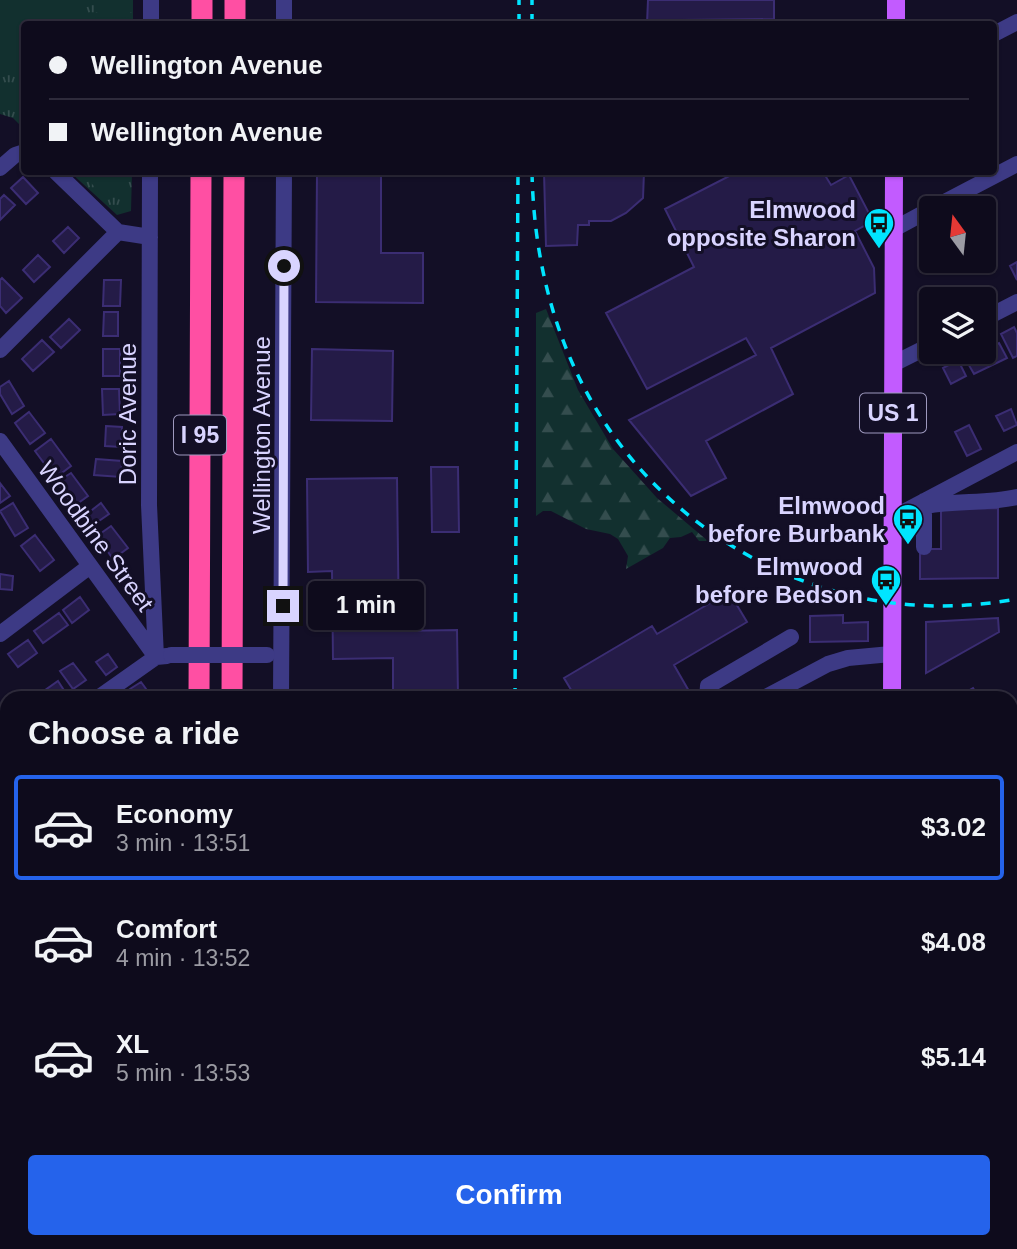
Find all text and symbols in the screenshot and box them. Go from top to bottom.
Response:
text: Wellington Avenue [91,50,323,80]
text: Wellington Avenue [91,117,323,147]
place label: Elmwood opposite Sharon [667,196,856,251]
north arrow [919,196,996,273]
map controls [919,196,996,364]
bus stop icon: Elmwood opposite Sharon [862,206,896,250]
route start [268,250,300,282]
button: layers [919,287,996,364]
street label: Wellington Avenue [248,336,275,534]
street label: Doric Avenue [114,343,141,485]
road number: US 1 [860,394,926,432]
road number: I 95 [174,416,226,454]
street label: Woodbine Street [33,456,160,616]
place label: Elmwood before Burbank [708,492,886,547]
bus stop icon: Elmwood before Burbank [891,502,925,546]
place label: Elmwood before Bedson [695,553,863,608]
bus stop icon: Elmwood before Bedson [869,563,903,607]
callout: 1 min [308,582,423,630]
route end [267,590,299,622]
text: 1 min [336,592,396,618]
text: Choose a ride [28,715,240,751]
icon: car [32,796,95,859]
text: Economy [116,799,233,829]
text: $3.02 [921,812,986,842]
text: 3 min · 13:51 [116,830,250,856]
icon: car [32,911,95,974]
text: Comfort [116,914,217,944]
text: $4.08 [921,927,986,957]
text: 4 min · 13:52 [116,945,250,971]
icon: car [32,1026,95,1089]
text: XL [116,1029,149,1059]
text: $5.14 [921,1042,986,1072]
text: 5 min · 13:53 [116,1060,250,1086]
button: Confirm [28,1155,990,1235]

